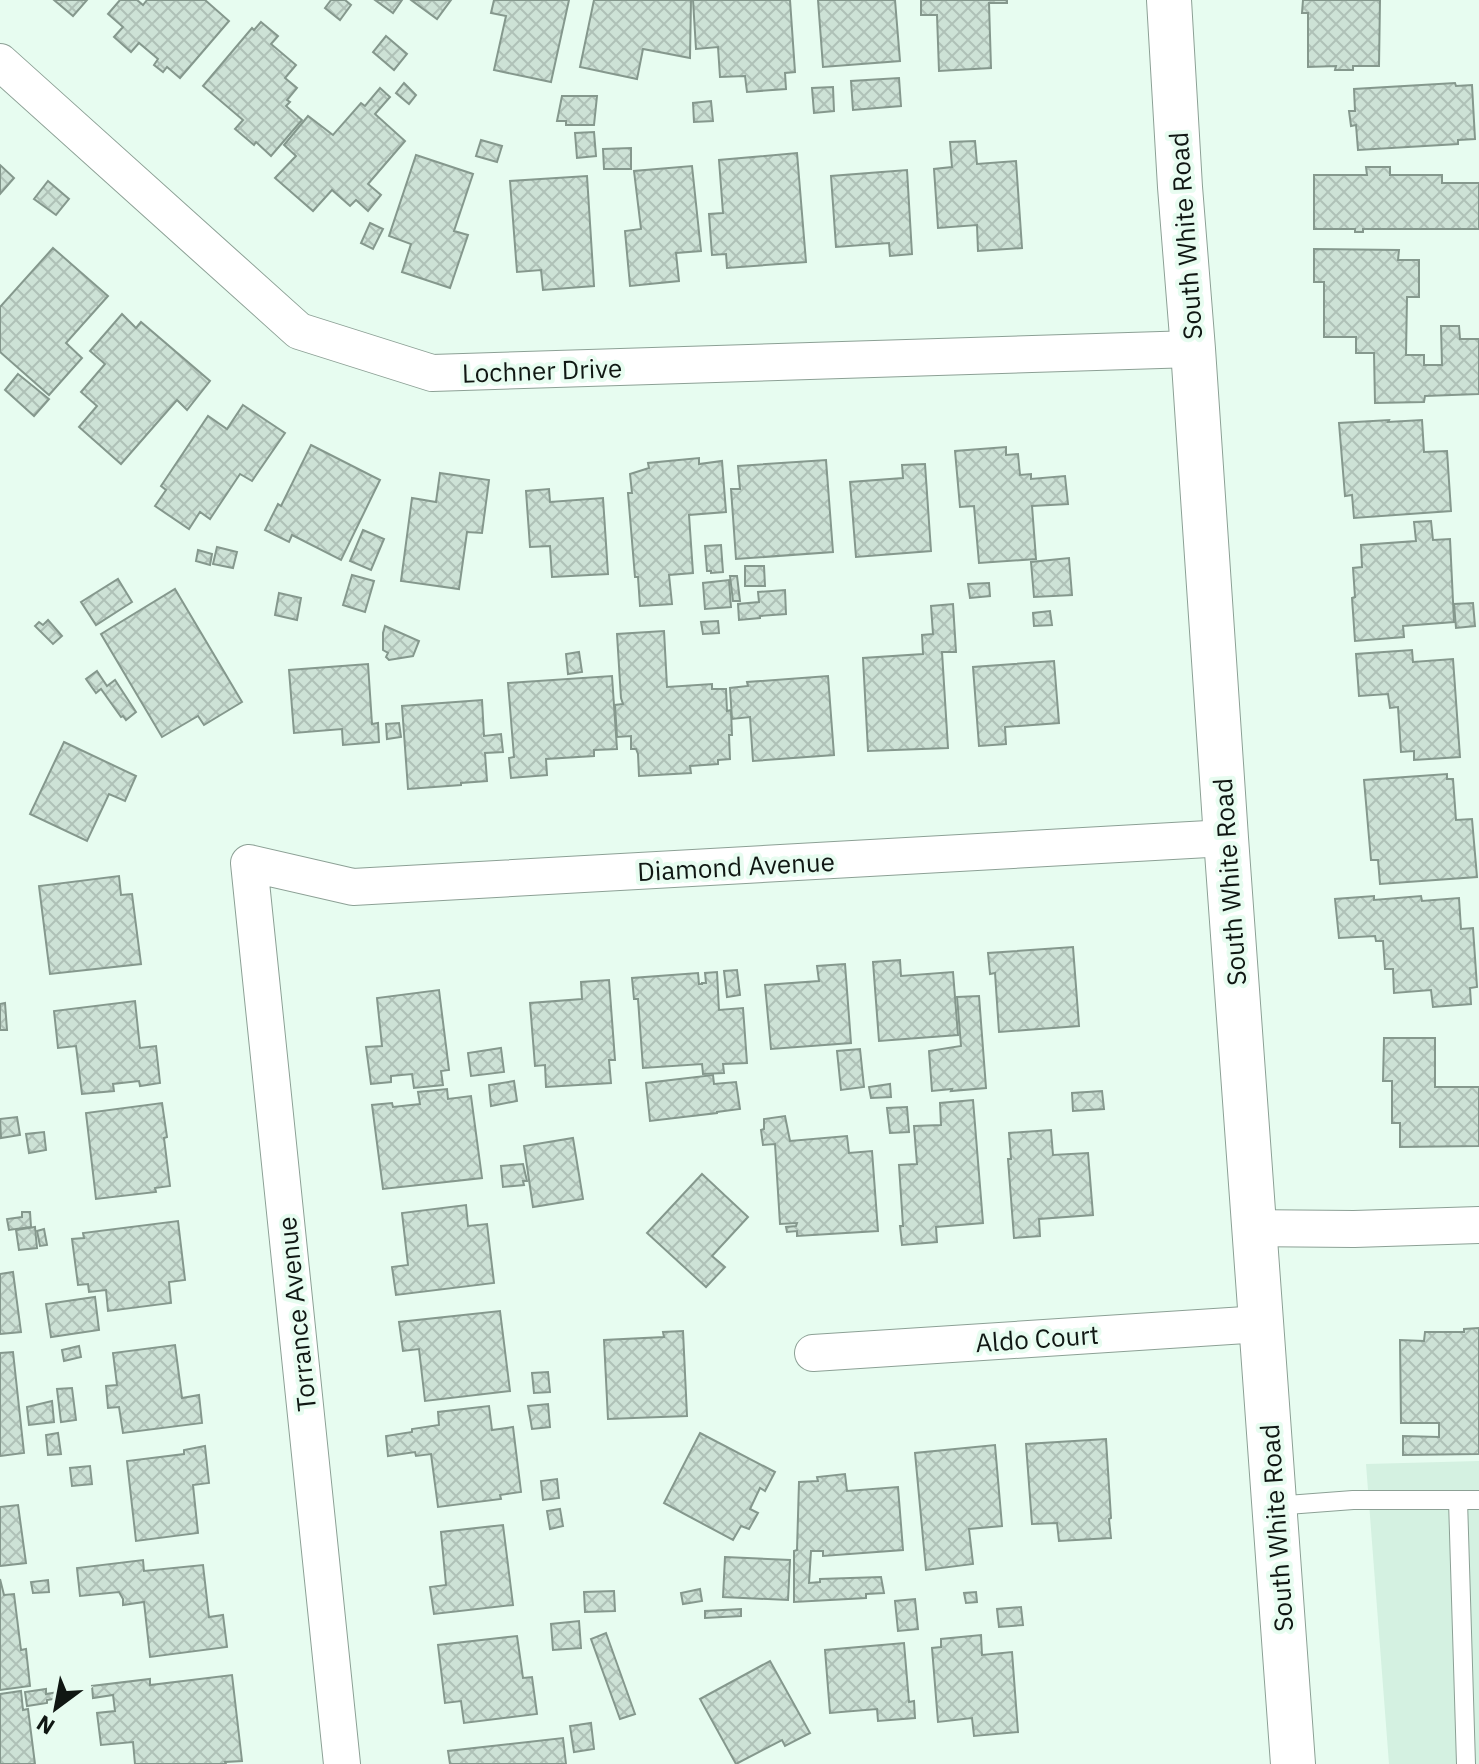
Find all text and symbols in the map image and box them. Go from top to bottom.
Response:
street label: South White Road [1161,131,1209,341]
street label: Lochner Drive [461,350,623,390]
street label: South White Road [1205,777,1253,987]
street label: Diamond Avenue [636,844,836,888]
street label: Torrance Avenue [269,1215,323,1413]
street label: Aldo Court [974,1317,1100,1359]
street label: South White Road [1252,1423,1300,1633]
north arrow [16,1668,96,1748]
text: N [31,1709,60,1742]

